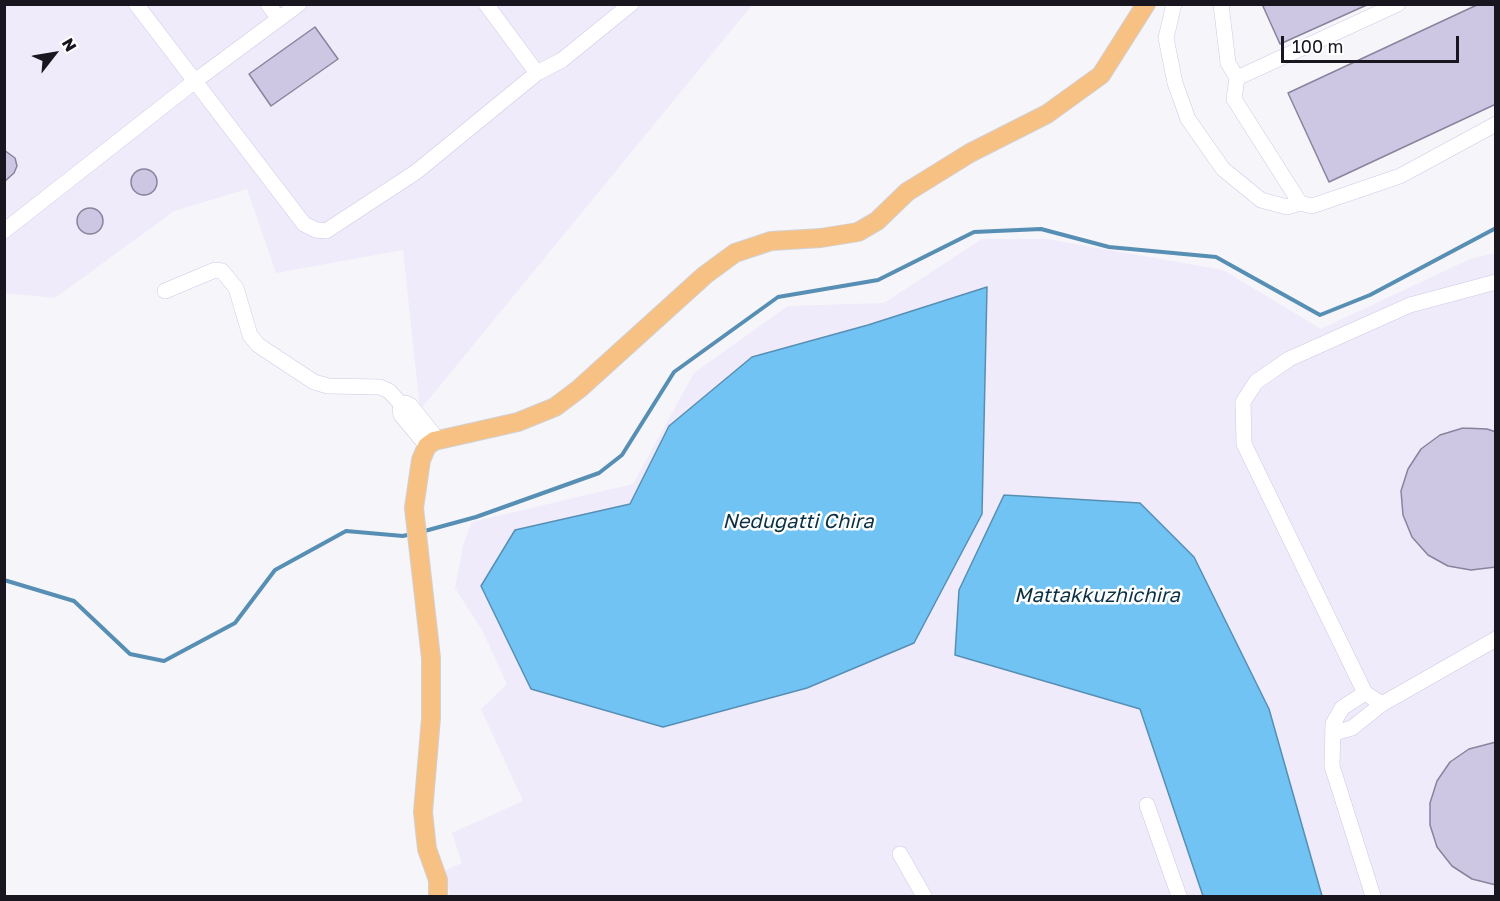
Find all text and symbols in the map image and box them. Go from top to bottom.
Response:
north arrow [24,24,84,84]
scale bar [1284,24,1462,62]
text: N [58,34,81,55]
text: 100 m [1292,35,1343,57]
water label: Nedugatti Chira [723,510,873,534]
water label: Mattakkuzhichira [1014,584,1180,608]

